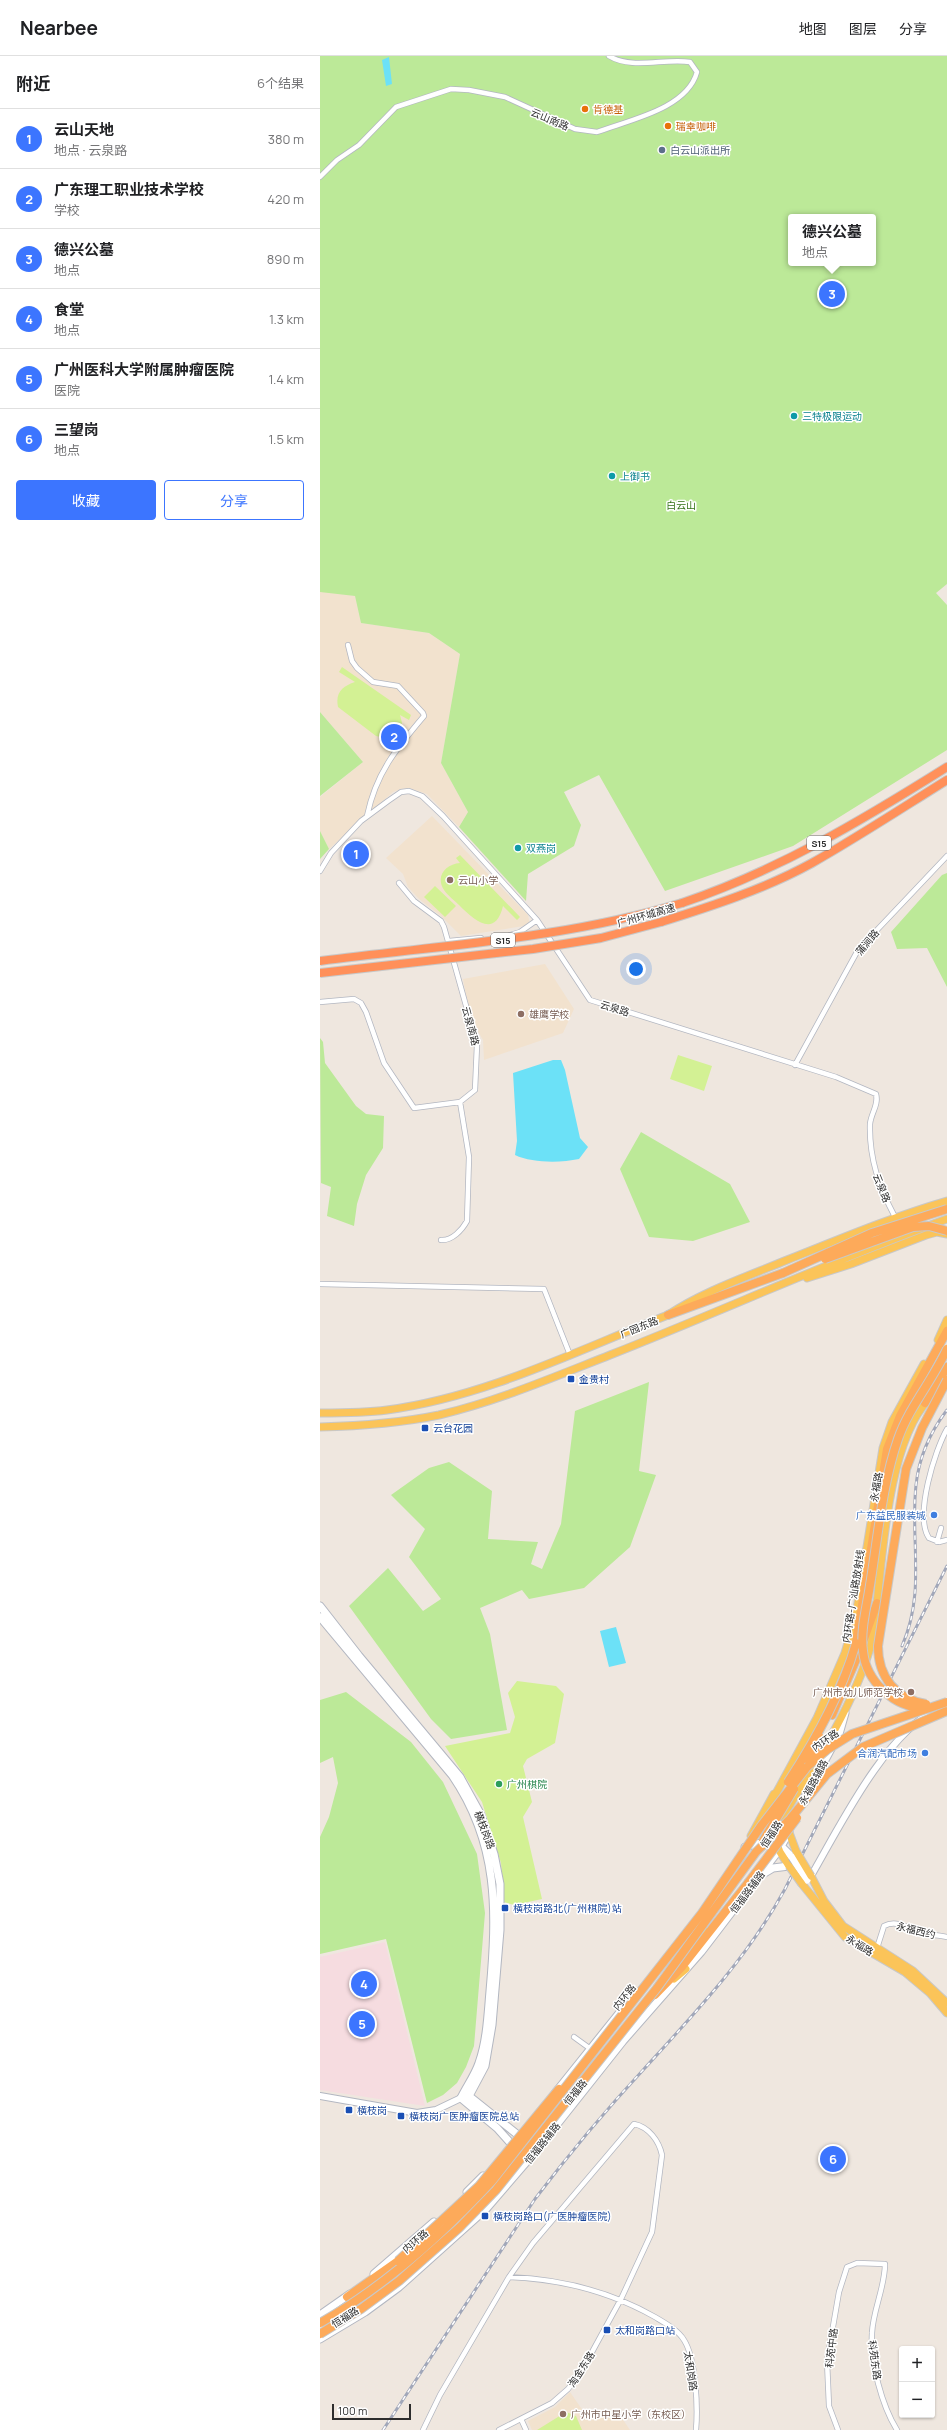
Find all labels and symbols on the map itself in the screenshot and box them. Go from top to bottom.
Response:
place label: 肯德基 [593,102,623,116]
marker: 肯德基 [580,104,590,114]
street label: 云山南路 [529,105,571,133]
place label: 瑞幸咖啡 [676,119,716,133]
marker: 瑞幸咖啡 [663,121,673,131]
place label: 白云山派出所 [670,143,730,157]
marker: 白云山派出所 [657,145,667,155]
pin: 3 [819,279,845,309]
place label: 三特极限运动 [802,409,862,423]
marker: 三特极限运动 [789,411,799,421]
place label: 上御书 [620,469,650,483]
marker: 上御书 [607,471,617,481]
park label: 白云山 [666,498,696,512]
pin: 2 [381,722,407,752]
road number: S15 [807,836,831,850]
pin: 1 [343,839,369,869]
place label: 双燕岗 [526,841,556,855]
marker: 双燕岗 [513,843,523,853]
place label: 云山小学 [458,873,498,887]
marker: 云山小学 [445,875,455,885]
street label: 广州环城高速 [615,900,677,930]
street label: 蒲涧路 [852,926,882,958]
road number: S15 [491,933,515,947]
your location [626,959,646,979]
street label: 云泉路 [599,997,631,1019]
street label: 云泉南路 [459,1005,483,1047]
place label: 雄鹰学校 [529,1007,569,1021]
marker: 雄鹰学校 [516,1009,526,1019]
street label: 云泉路 [870,1171,894,1205]
street label: 广园东路 [618,1313,660,1341]
place label: 金贵村 [579,1372,609,1386]
marker: 金贵村 [566,1374,576,1384]
place label: 云台花园 [433,1421,473,1435]
marker: 云台花园 [420,1423,430,1433]
street label: 永福路 [867,1471,885,1503]
place label: 广东益民服装城 [856,1508,926,1522]
marker: 广东益民服装城 [929,1510,939,1520]
street label: 内环路-广汕路放射线 [839,1548,867,1644]
place label: 广州市幼儿师范学校 [813,1685,903,1699]
marker: 广州市幼儿师范学校 [906,1687,916,1697]
street label: 内环路 [809,1726,841,1754]
place label: 合润汽配市场 [857,1746,917,1760]
marker: 合润汽配市场 [920,1748,930,1758]
street label: 永福路辅路 [795,1757,831,1807]
place label: 广州棋院 [507,1777,547,1791]
marker: 广州棋院 [494,1779,504,1789]
street label: 横枝岗路 [471,1809,499,1851]
street label: 恒福路 [757,1818,785,1850]
street label: 恒福路辅路 [726,1868,768,1916]
place label: 横枝岗路北(广州棋院)站 [513,1901,622,1915]
marker: 横枝岗路北(广州棋院)站 [500,1903,510,1913]
street label: 永福西约 [895,1918,937,1942]
street label: 永福路 [844,1931,876,1959]
pin: 4 [351,1969,377,1999]
street label: 内环路 [609,1981,639,2013]
pin: 5 [349,2009,375,2039]
street label: 恒福路 [560,2076,590,2108]
place label: 横枝岗 [357,2103,387,2117]
marker: 横枝岗 [344,2105,354,2115]
place label: 横枝岗广医肿瘤医院总站 [409,2109,519,2123]
marker: 横枝岗广医肿瘤医院总站 [396,2111,406,2121]
street label: 恒福路辅路 [521,2119,563,2167]
pin: 6 [820,2144,846,2174]
place label: 横枝岗路口(广医肿瘤医院) [493,2209,612,2223]
marker: 横枝岗路口(广医肿瘤医院) [480,2211,490,2221]
street label: 内环路 [399,2226,431,2256]
street label: 恒福路 [329,2303,361,2331]
place label: 太和岗路口站 [615,2323,675,2337]
marker: 太和岗路口站 [602,2325,612,2335]
street label: 科苑中路 [822,2327,840,2369]
street label: 科苑东路 [865,2339,885,2381]
street label: 淘金东路 [564,2348,598,2390]
street label: 太和岗路 [681,2350,701,2392]
scale bar [332,2402,411,2421]
place label: 广州市中星小学（东校区） [571,2407,691,2421]
marker: 广州市中星小学（东校区） [558,2409,568,2419]

